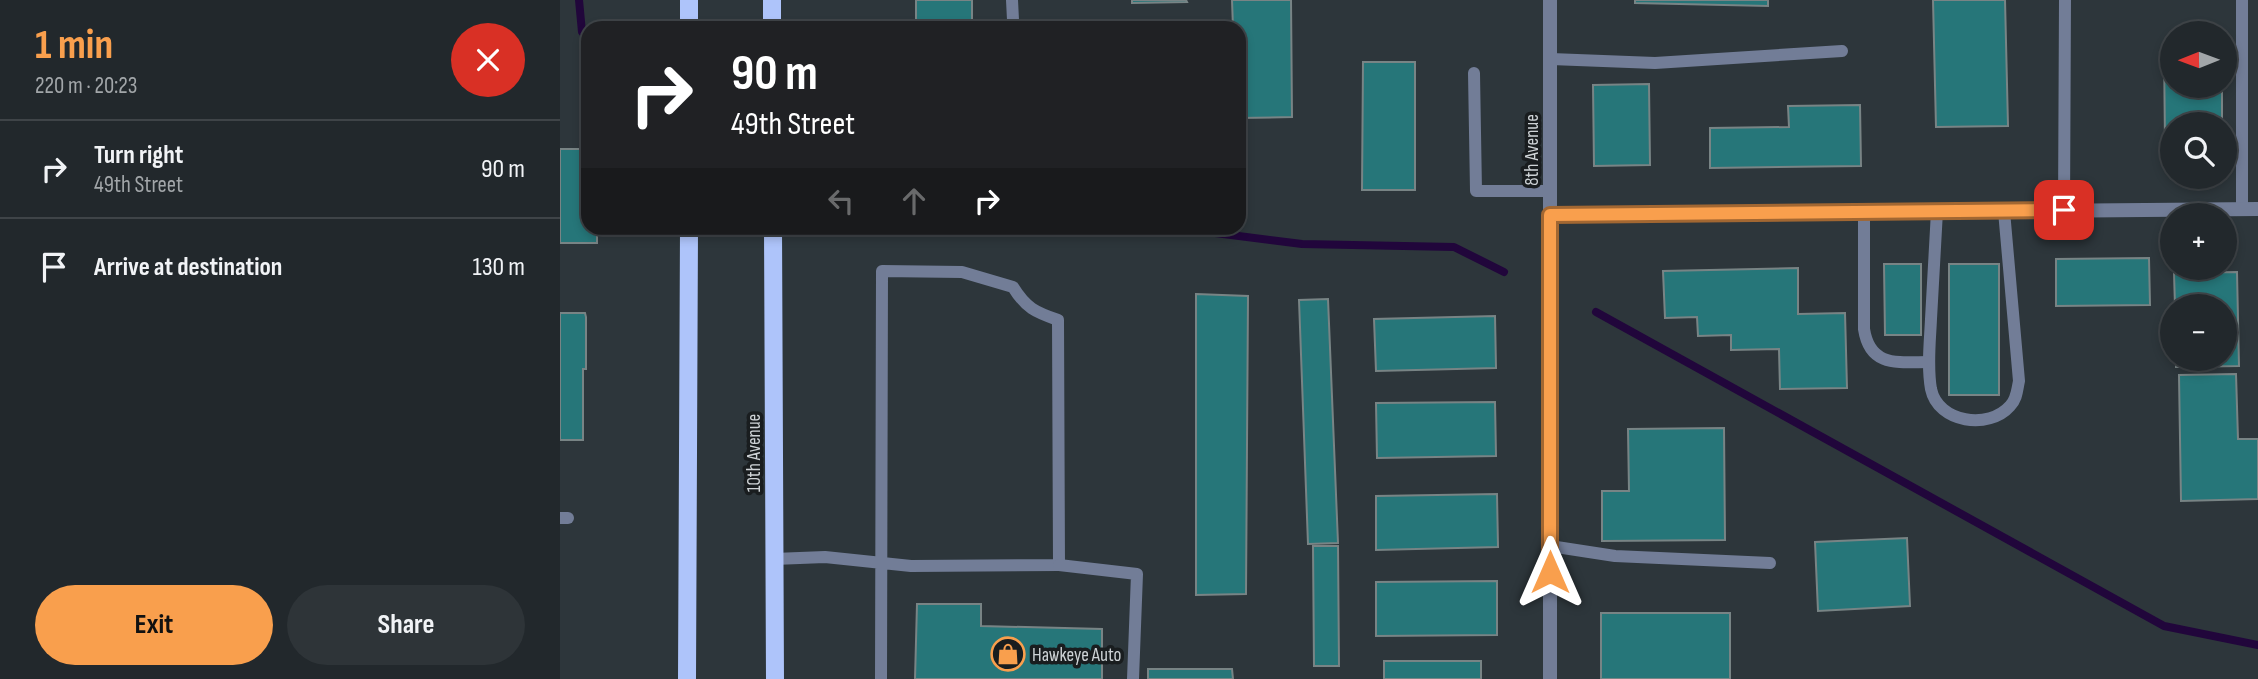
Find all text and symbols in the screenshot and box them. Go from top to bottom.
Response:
text: 1 min [35,20,113,71]
north arrow [2160,21,2236,98]
map controls [2160,21,2237,371]
button: close [451,23,525,97]
text: 90 m [731,45,818,104]
icon: right [616,49,707,140]
text: 220 m · 20:23 [35,72,138,100]
text: 49th Street [731,105,855,144]
button: search [2160,112,2237,189]
street label: 8th Avenue [1521,114,1544,186]
text: Turn right [94,140,183,171]
icon: right [35,150,73,188]
text: 90 m [481,154,525,185]
text: 49th Street [94,171,183,199]
pin [2034,180,2094,240]
icon: left [822,182,860,220]
icon: ahead [895,182,933,220]
icon: right [968,182,1006,220]
icon: arrive [2045,191,2083,229]
button: + [2160,203,2237,280]
icon: arrive [35,248,73,286]
text: Arrive at destination [94,252,282,283]
text: 130 m [473,252,525,283]
button: − [2160,294,2237,371]
street label: 10th Avenue [743,414,766,492]
position arrow [1513,535,1587,609]
button: Exit [35,585,273,665]
button: Share [287,585,525,665]
shop icon: Hawkeye Auto [989,635,1027,673]
place label: Hawkeye Auto [1032,644,1121,667]

